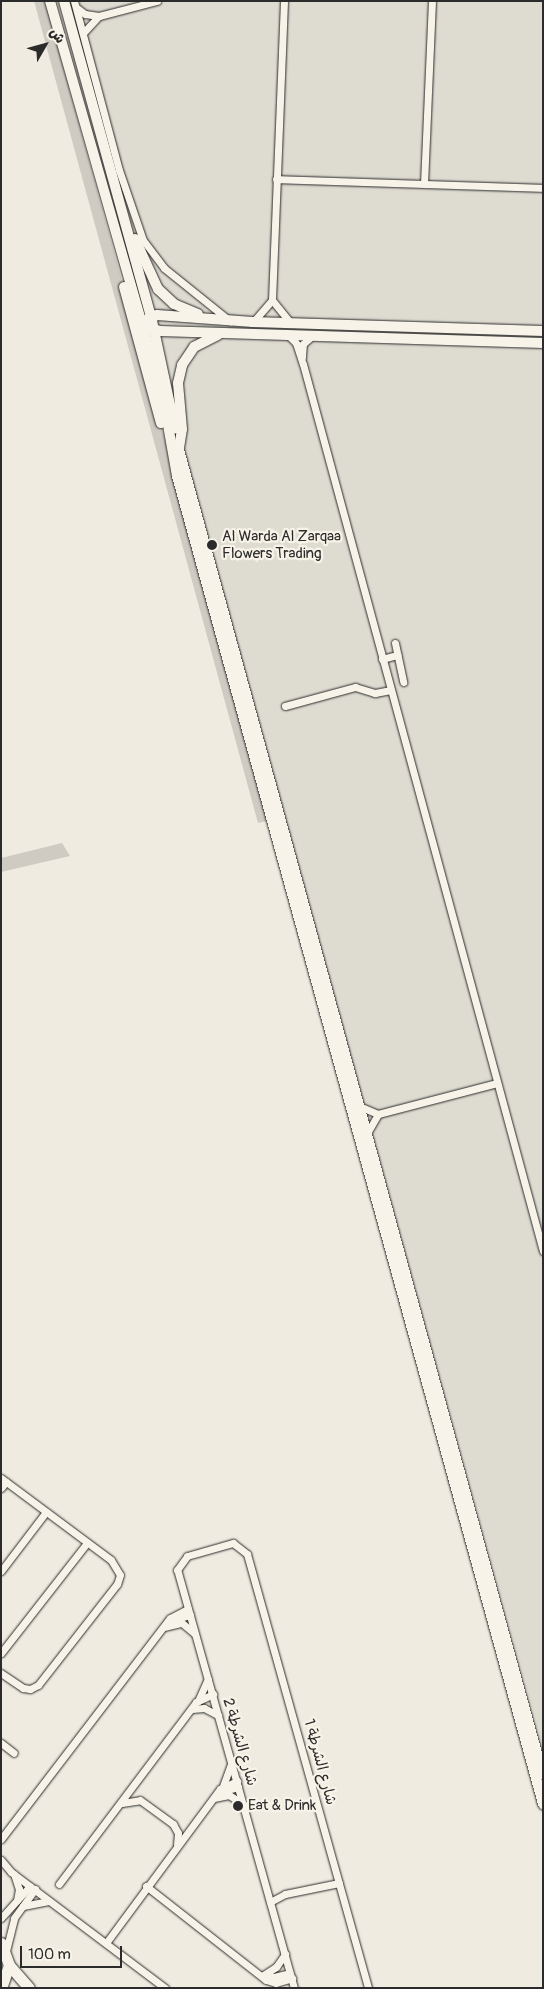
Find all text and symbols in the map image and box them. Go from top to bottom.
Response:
north arrow [20,20,70,70]
text: ش [46,24,69,47]
place label: Al Warda Al Zarqaa Flowers Trading [222,527,341,562]
marker: Al Warda Al Zarqaa Flowers Trading [206,539,218,551]
street label: شارع الشرطة 2 [219,1696,261,1788]
street label: شارع الشرطة 1 [300,1717,340,1807]
place label: Eat & Drink [248,1797,316,1815]
marker: Eat & Drink [232,1800,244,1812]
scale bar [22,1936,125,1968]
text: 100 m [28,1945,71,1964]

